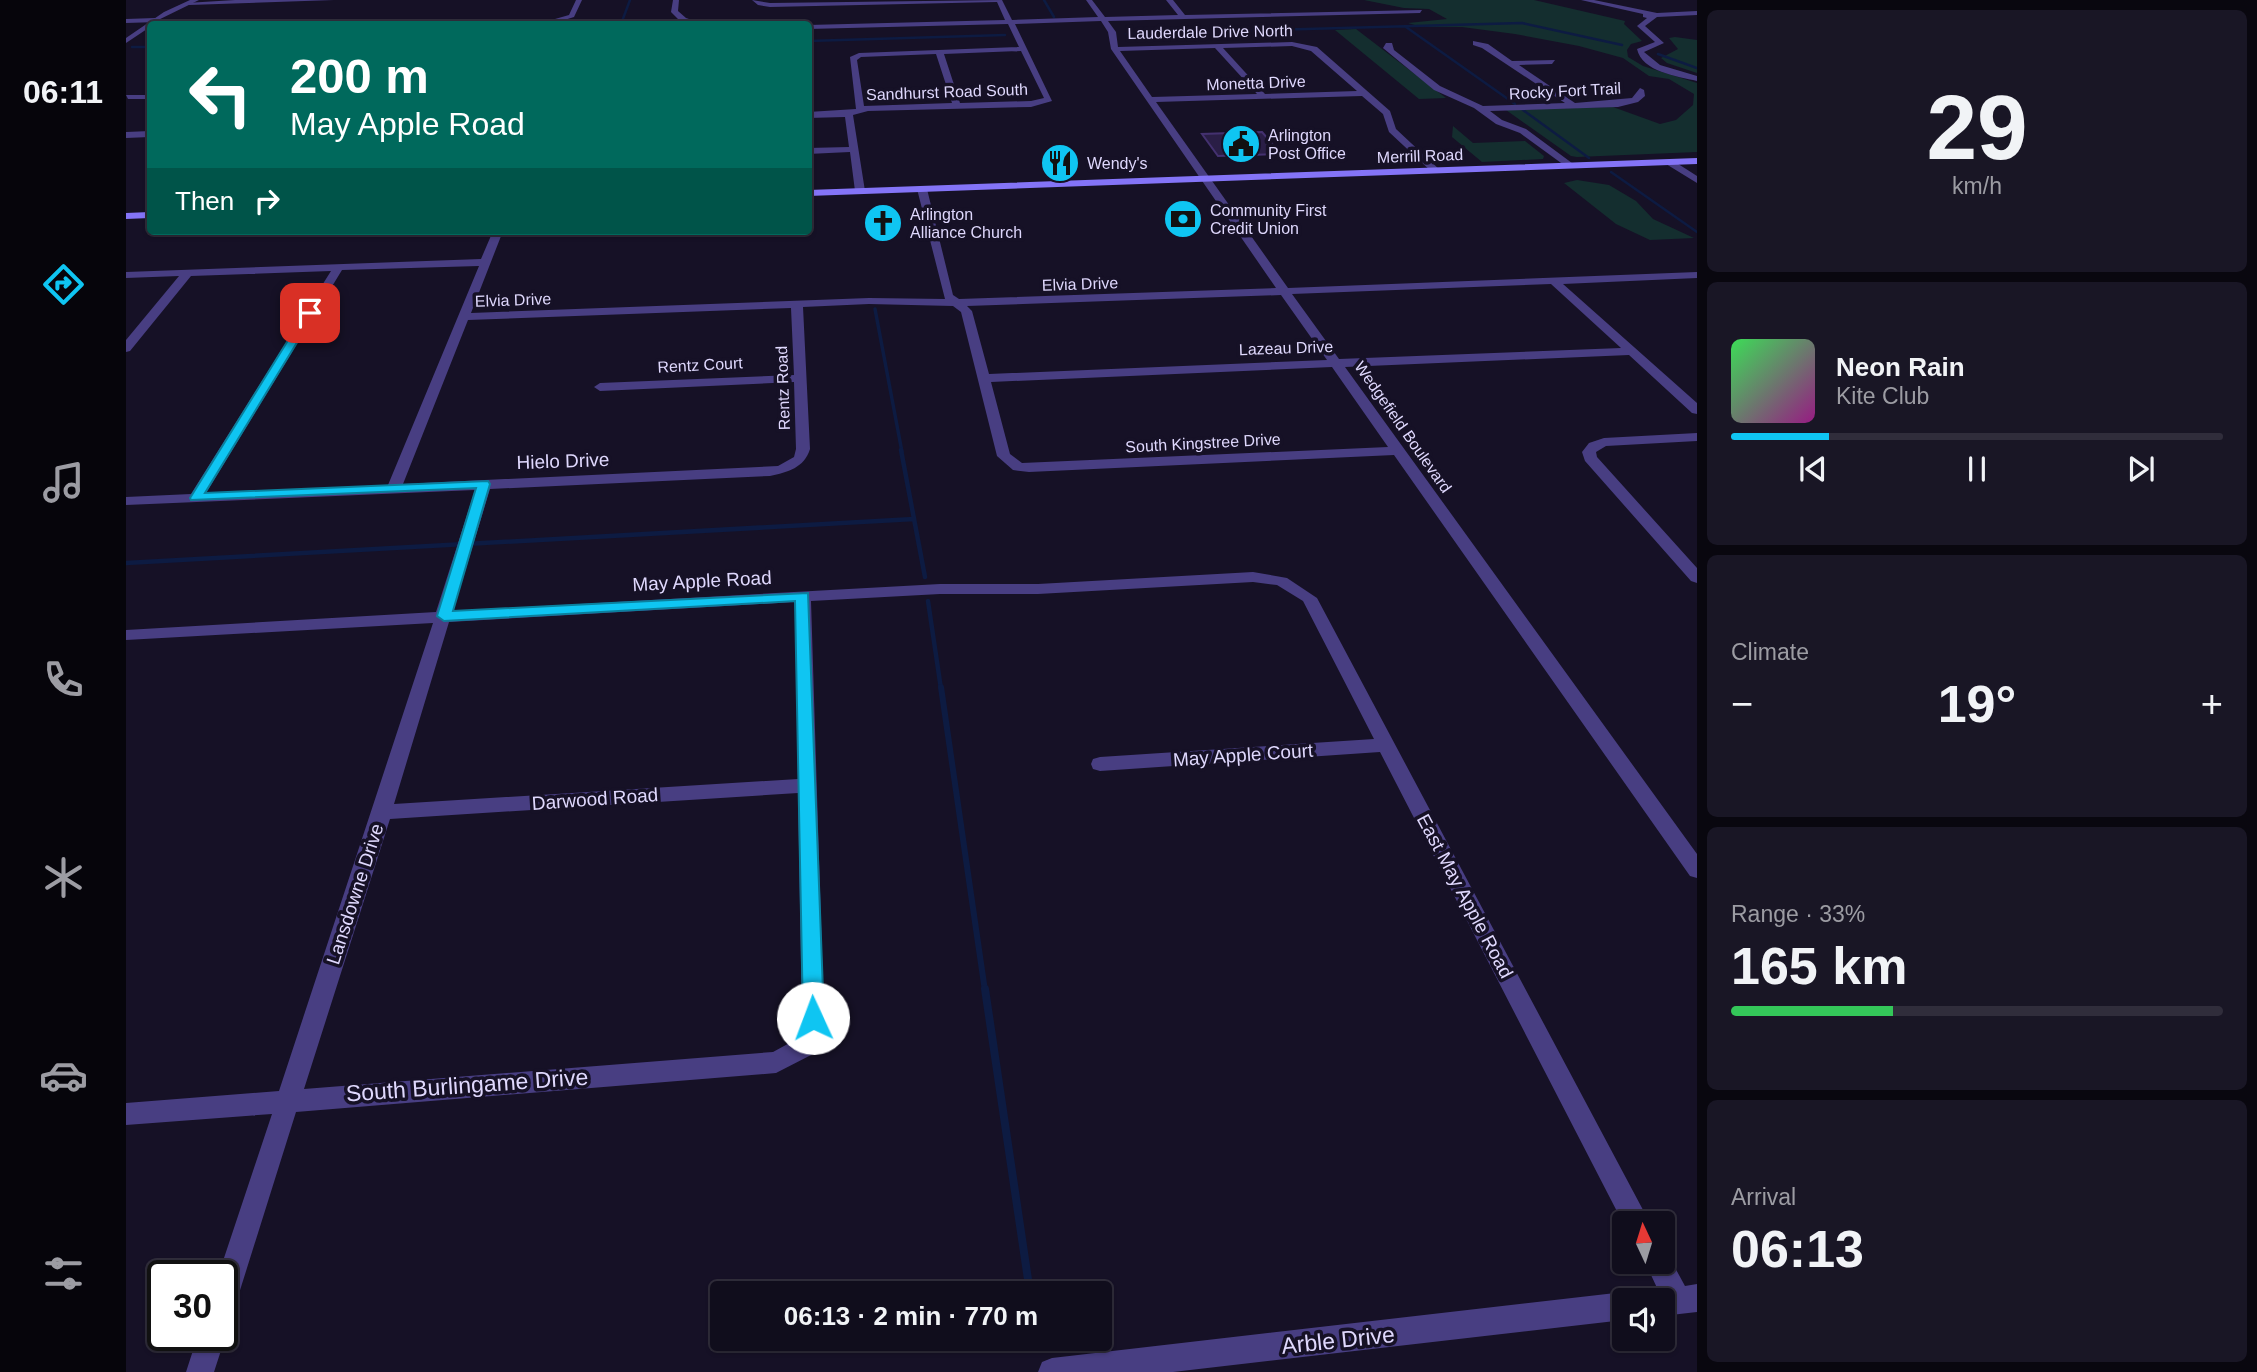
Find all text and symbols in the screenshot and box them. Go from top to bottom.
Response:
street label: Lauderdale Drive North [1127,22,1293,42]
icon: left [175,49,266,140]
text: 200 m [290,49,429,103]
street label: Monetta Drive [1206,73,1306,93]
text: 06:11 [23,74,103,110]
text: 29 [1926,77,2028,178]
street label: Rocky Fort Trail [1509,80,1621,102]
street label: Sandhurst Road South [866,81,1028,103]
text: May Apple Road [290,106,525,142]
public building icon: Arlington Post Office [1220,123,1262,165]
place label: Arlington Post Office [1268,127,1346,162]
restaurant icon: Wendy's [1039,142,1081,184]
street label: Merrill Road [1377,146,1463,166]
place label: Wendy's [1087,155,1148,172]
text: km/h [1952,173,2002,199]
icon: right [248,182,286,220]
text: Then [175,186,234,216]
bank icon: Community First Credit Union [1162,198,1204,240]
church icon: Arlington Alliance Church [862,202,904,244]
place label: Community First Credit Union [1210,202,1327,237]
place label: Arlington Alliance Church [910,206,1022,241]
icon: directions [39,260,88,309]
street label: Elvia Drive [1041,274,1119,294]
pin [280,283,340,343]
street label: Elvia Drive [474,290,552,310]
icon: arrive [291,294,329,332]
street label: Lazeau Drive [1239,338,1334,358]
street label: Rentz Road [773,345,793,431]
text: Neon Rain [1836,352,1965,382]
street label: Rentz Court [657,354,744,376]
street label: Wedgefield Boulevard [1351,358,1455,496]
text: Kite Club [1836,383,1929,409]
street label: South Kingstree Drive [1125,430,1281,456]
street label: Hielo Drive [516,449,610,473]
icon: previous [1794,450,1832,488]
icon: pause [1958,450,1996,488]
icon: next [2122,450,2160,488]
icon: music [39,458,88,507]
street label: May Apple Road [632,567,772,595]
text: Climate [1731,639,1809,665]
icon: phone [39,655,88,704]
text: 19° [1938,675,2016,733]
text: − [1731,683,1753,725]
text: + [2201,683,2223,725]
street label: May Apple Court [1172,740,1315,770]
street label: Darwood Road [531,784,659,814]
street label: East May Apple Road [1413,810,1517,982]
street label: Lansdowne Drive [322,821,388,967]
icon: climate [39,853,88,902]
text: Range · 33% [1731,901,1865,927]
text: 165 km [1731,937,1907,995]
position arrow [776,981,850,1055]
icon: car [39,1051,88,1100]
street label: South Burlingame Drive [345,1064,589,1106]
text: Arrival [1731,1184,1796,1210]
north arrow [1612,1211,1675,1274]
map controls [1612,1211,1675,1351]
text: 06:13 [1731,1220,1864,1278]
icon: filters [39,1249,88,1298]
speed limit sign: 30 [147,1260,238,1351]
button: sound [1612,1288,1675,1351]
text: 06:13 · 2 min · 770 m [784,1301,1038,1331]
street label: Arble Drive [1280,1321,1396,1359]

